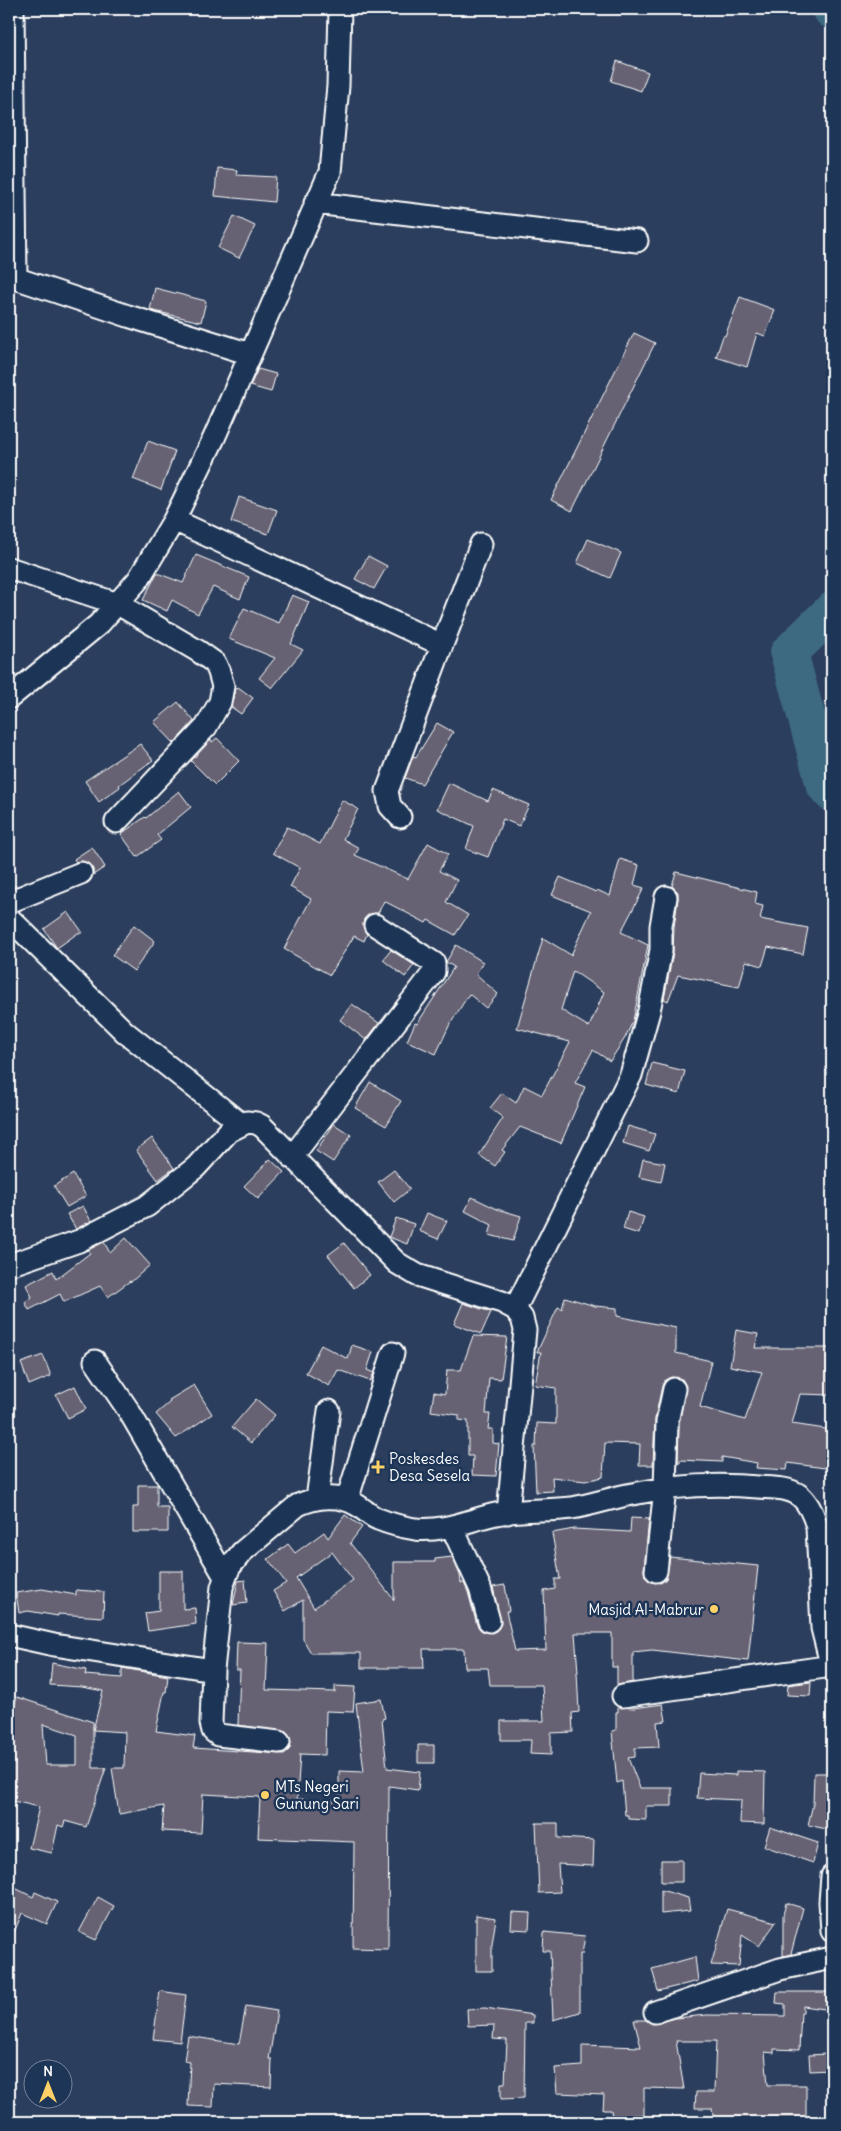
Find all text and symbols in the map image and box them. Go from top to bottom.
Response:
place label: Poskesdes Desa Sesela [389,1449,470,1485]
marker: Poskesdes Desa Sesela [371,1460,385,1474]
place label: Masjid Al-Mabrur [588,1600,704,1619]
marker: Masjid Al-Mabrur [708,1603,720,1615]
place label: MTs Negeri Gunung Sari [275,1777,359,1813]
marker: MTs Negeri Gunung Sari [259,1789,271,1801]
north arrow [22,2058,72,2108]
text: N [43,2062,53,2080]

